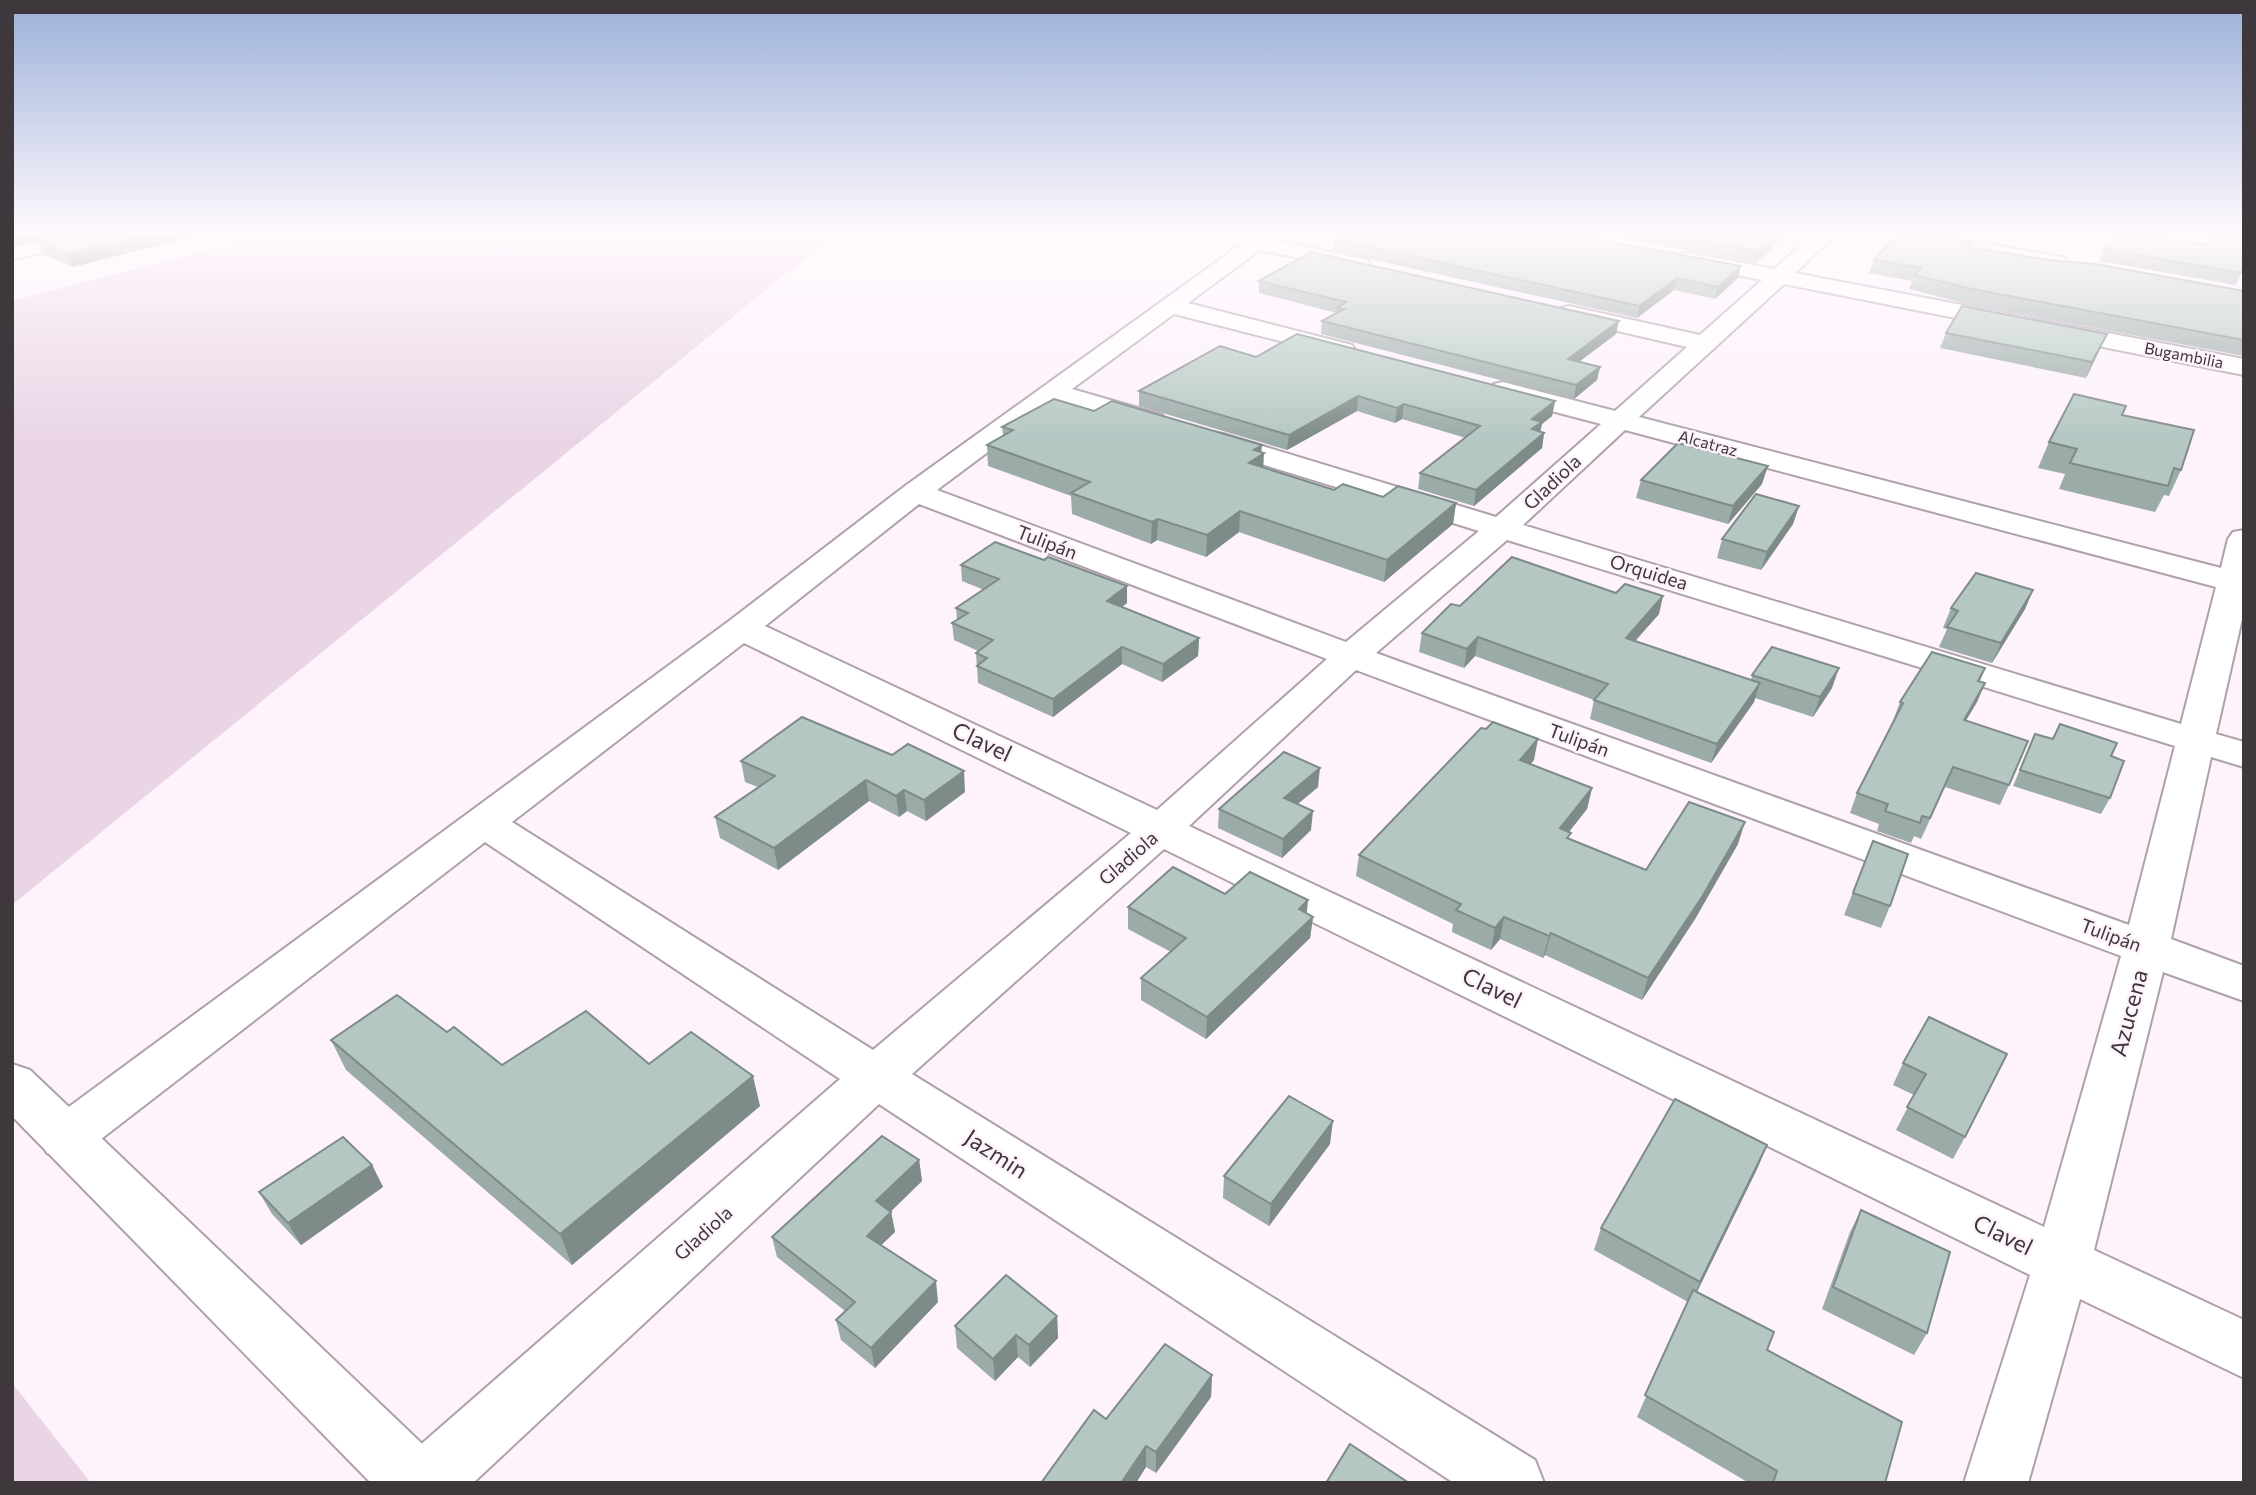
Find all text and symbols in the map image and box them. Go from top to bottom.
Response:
street label: Bugambilia [2143,338,2225,371]
street label: Alcatraz [1676,426,1740,460]
street label: Gladiola [1518,449,1585,514]
street label: Tulipán [1014,520,1081,564]
street label: Orquidea [1607,549,1691,594]
street label: Clavel [948,715,1017,767]
street label: Tulipán [1546,718,1613,761]
street label: Gladiola [1093,826,1162,889]
street label: Tulipán [2078,913,2145,956]
street label: Clavel [1458,961,1527,1013]
street label: Azucena [2103,966,2153,1059]
street label: Jazmin [960,1123,1033,1184]
street label: Gladiola [669,1200,737,1265]
street label: Clavel [1969,1208,2038,1260]

